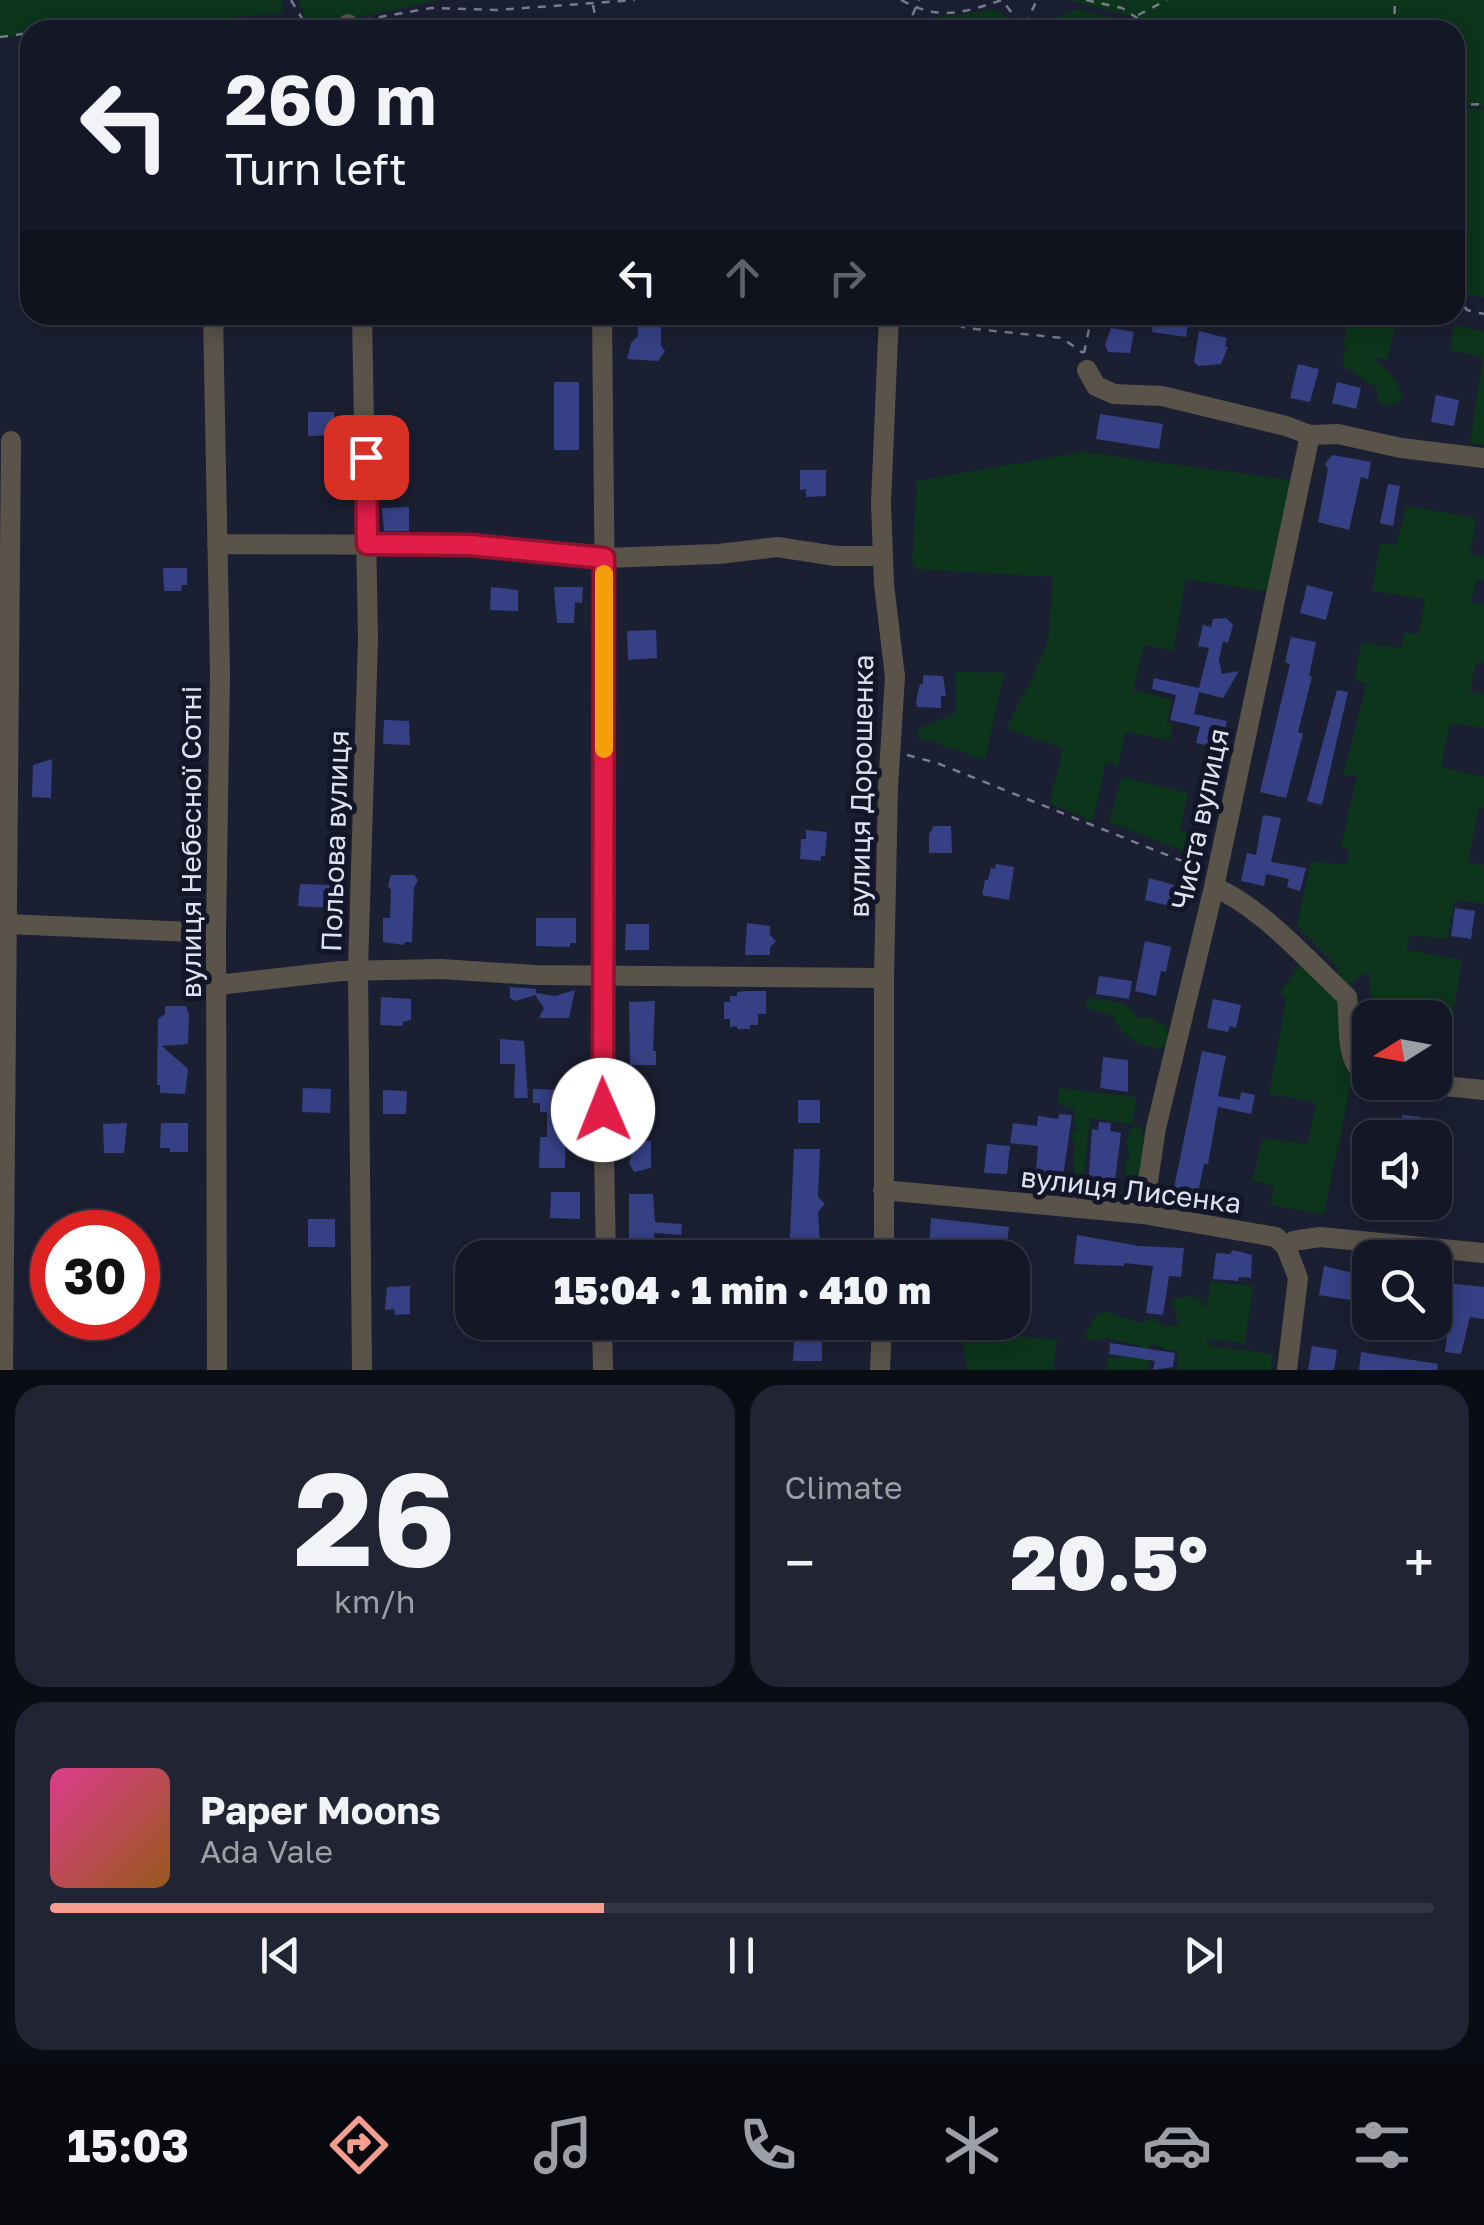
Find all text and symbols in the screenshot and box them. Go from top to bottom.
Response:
text: 260 m [225,56,436,140]
icon: left [60,60,190,190]
text: Turn left [225,141,407,195]
icon: left [610,250,665,305]
icon: ahead [715,250,770,305]
icon: right [820,250,875,305]
pin [324,415,409,500]
icon: arrive [339,430,394,485]
street label: вулиця Дорошенка [842,654,879,918]
street label: вулиця Небесної Сотні [174,686,207,998]
street label: Чиста вулиця [1164,725,1235,913]
street label: Польова вулиця [314,730,355,952]
north arrow [1352,1000,1452,1100]
map controls [1352,1000,1452,1340]
position arrow [551,1058,655,1162]
button: sound [1352,1120,1452,1220]
street label: вулиця Лисенка [1019,1160,1243,1219]
speed limit sign: 30 [30,1210,160,1340]
button: search [1352,1240,1452,1340]
text: 15:04 · 1 min · 410 m [554,1267,931,1312]
text: 26 [294,1439,456,1595]
text: Climate [785,1468,903,1506]
text: 20.5° [1011,1516,1208,1607]
text: − [785,1529,815,1595]
text: + [1404,1529,1434,1595]
text: km/h [334,1582,415,1620]
text: Paper Moons [200,1787,441,1832]
text: Ada Vale [200,1832,333,1870]
icon: previous [253,1928,308,1983]
icon: pause [714,1928,769,1983]
icon: next [1176,1928,1231,1983]
icon: directions [324,2110,394,2180]
icon: music [528,2110,598,2180]
icon: phone [733,2110,803,2180]
icon: climate [937,2110,1007,2180]
icon: car [1142,2110,1212,2180]
icon: filters [1347,2110,1417,2180]
text: 15:03 [67,2118,189,2172]

